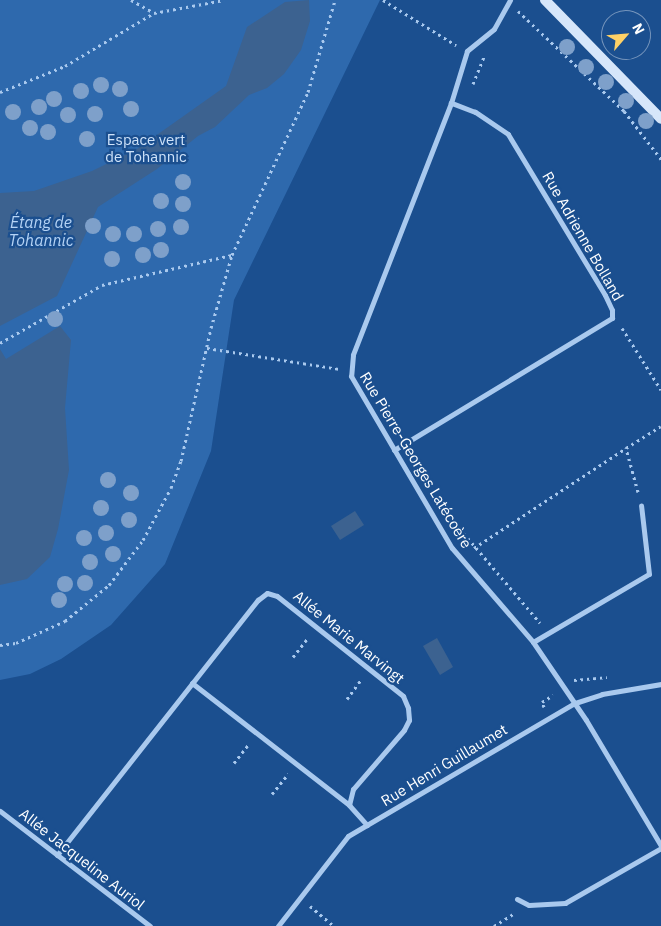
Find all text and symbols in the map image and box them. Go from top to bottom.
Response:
north arrow [601,10,651,60]
text: N [628,20,649,37]
park label: Espace vert de Tohannic [105,130,187,165]
street label: Rue Adrienne Bolland [539,168,627,304]
water label: Étang de Tohannic [8,212,74,250]
street label: Rue Pierre-Georges Latécoère [356,369,476,551]
street label: Allée Marie Marvingt [290,587,408,687]
street label: Rue Henri Guillaumet [378,720,510,810]
street label: Allée Jacqueline Auriol [16,804,148,914]

